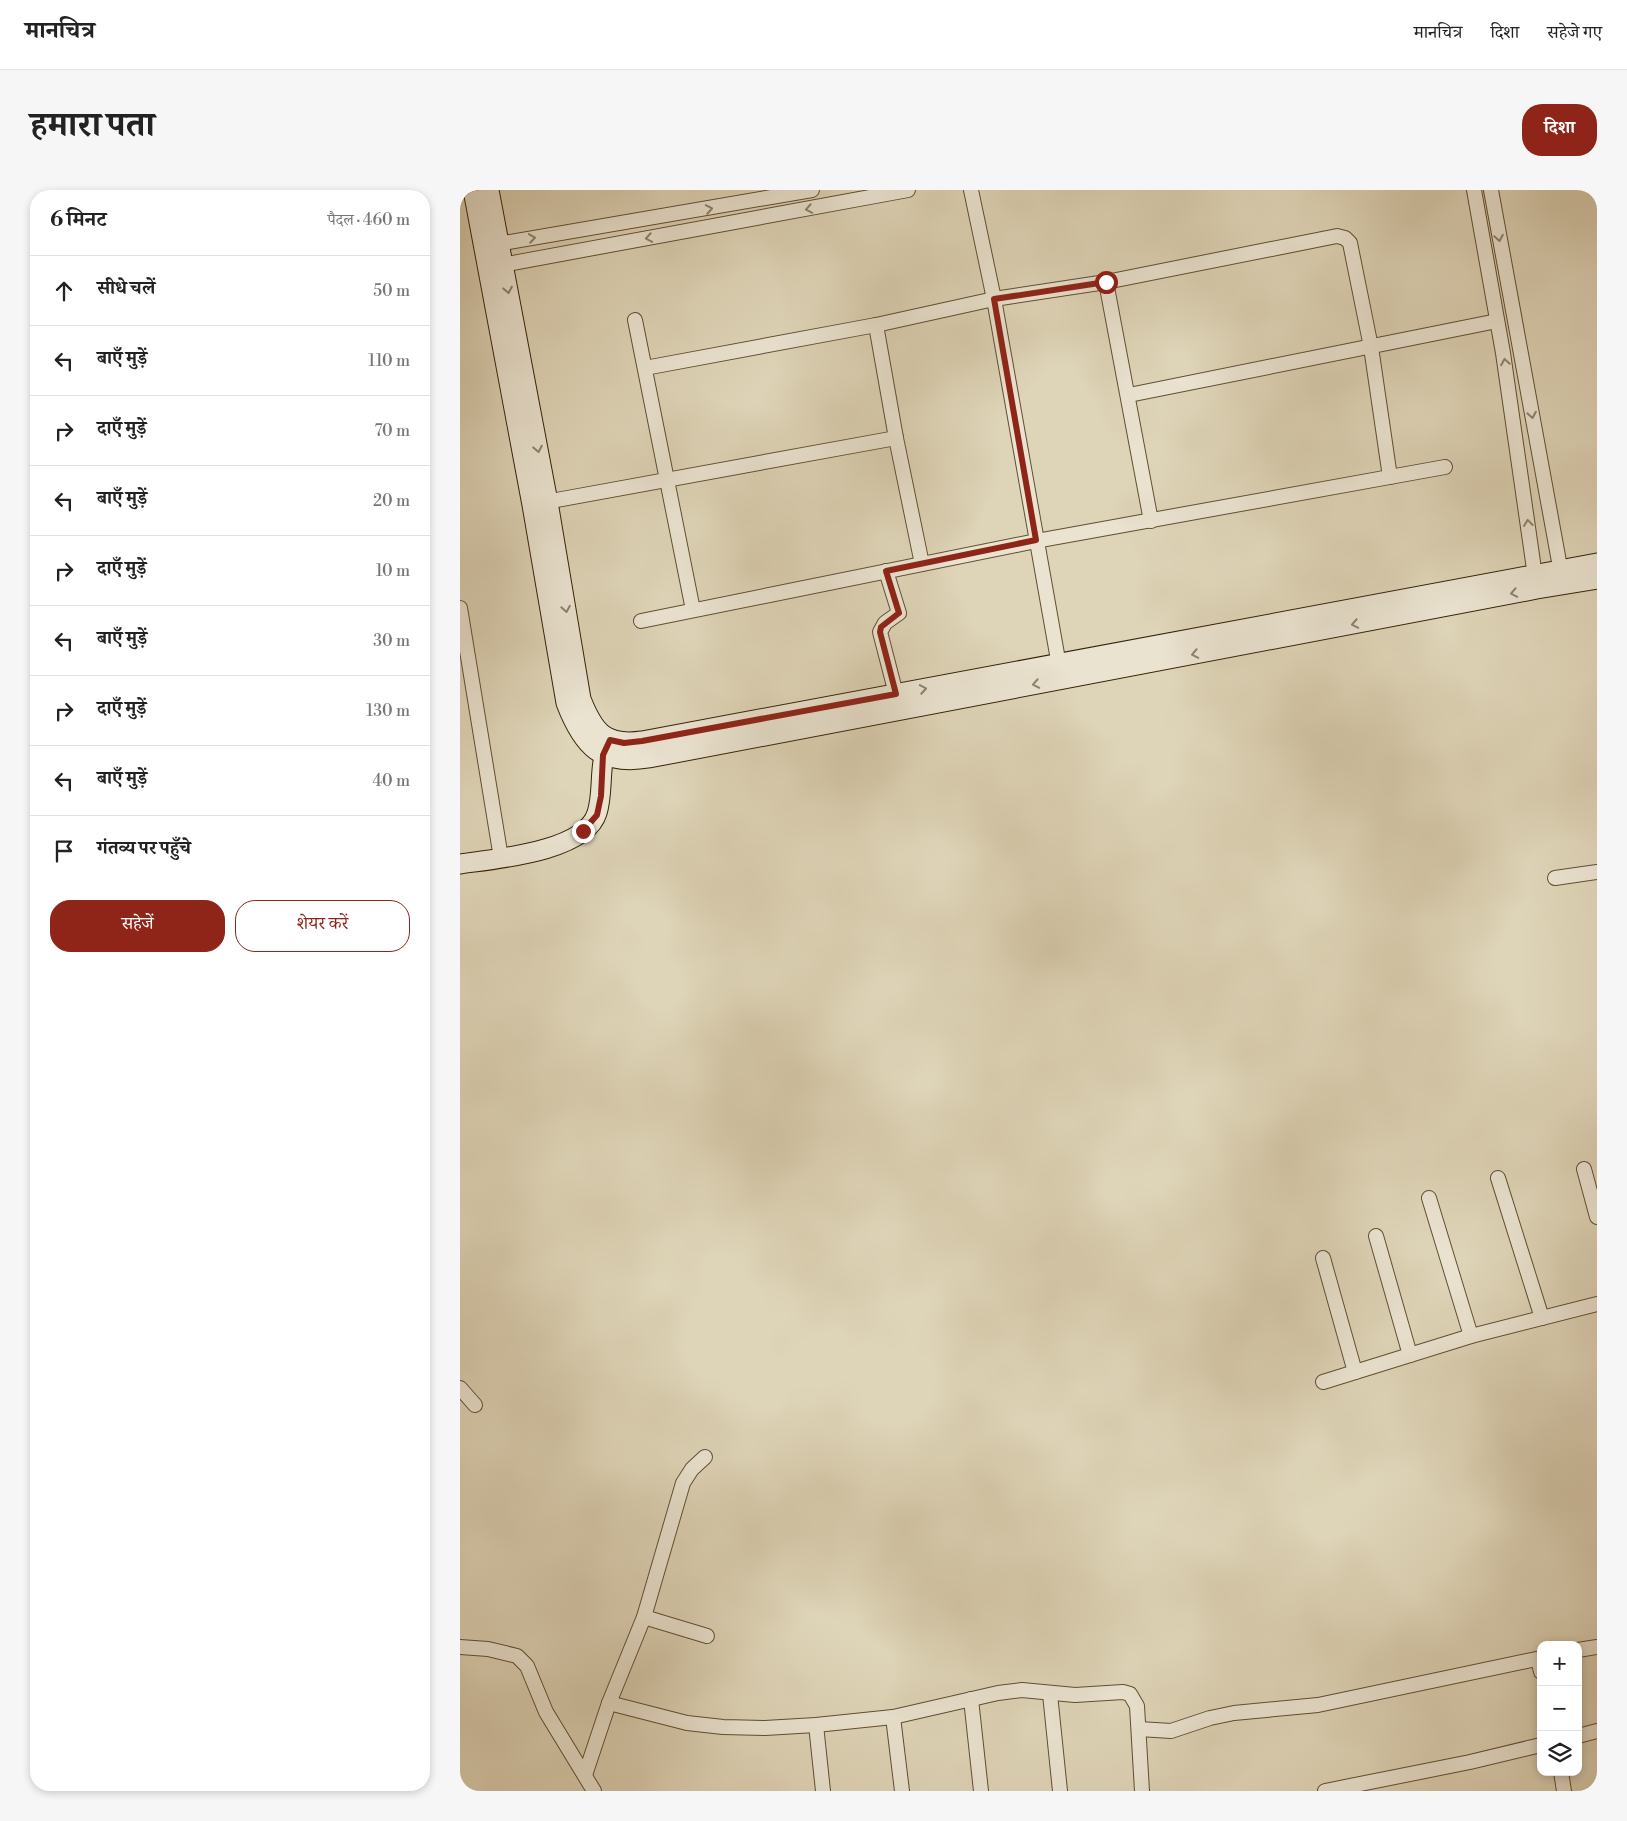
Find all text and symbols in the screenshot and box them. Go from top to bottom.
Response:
text: मानचित्र [25,16,95,46]
text: मानचित्र [1414,21,1462,44]
text: दिशा [1490,21,1519,44]
text: सहेजे गए [1547,21,1602,44]
text: हमारा पता [30,104,155,147]
button: दिशा [1522,104,1597,156]
one-way arrow [804,203,813,214]
one-way arrow [705,204,713,214]
text: 6 मिनट [50,207,106,233]
text: पैदल · 460 m [327,210,410,230]
one-way arrow [644,233,653,243]
one-way arrow [527,234,536,244]
one-way arrow [1494,234,1504,242]
route start [1095,271,1118,294]
text: सीधे चलें [97,276,155,300]
icon: ahead [50,277,78,305]
text: 50 m [373,281,410,301]
one-way arrow [502,285,513,294]
text: बाएँ मुड़ें [97,346,147,370]
icon: left [50,347,78,375]
text: 110 m [368,351,410,371]
one-way arrow [1500,358,1510,367]
one-way arrow [1527,411,1537,419]
text: दाएँ मुड़ें [97,416,147,440]
icon: right [50,417,78,445]
text: 70 m [374,421,410,441]
one-way arrow [532,445,543,454]
text: बाएँ मुड़ें [97,486,147,510]
icon: left [50,487,78,515]
text: 20 m [373,491,410,511]
one-way arrow [1523,519,1534,527]
text: दाएँ मुड़ें [97,556,147,580]
icon: right [50,557,78,585]
text: 10 m [376,561,410,581]
one-way arrow [1510,588,1519,598]
one-way arrow [561,605,571,614]
one-way arrow [1350,618,1359,628]
text: बाएँ मुड़ें [97,626,147,650]
icon: left [50,627,78,655]
text: 30 m [373,631,410,651]
one-way arrow [1191,648,1200,659]
one-way arrow [1031,679,1040,689]
one-way arrow [918,684,927,694]
text: दाएँ मुड़ें [97,696,147,720]
icon: right [50,697,78,725]
text: 130 m [366,701,410,721]
text: बाएँ मुड़ें [97,766,147,790]
icon: left [50,767,78,795]
text: 40 m [373,771,410,791]
route end [572,820,595,843]
text: गंतव्य पर पहुँचे [97,836,191,860]
icon: arrive [50,837,78,865]
button: सहेजें [50,900,225,952]
button: शेयर करें [235,900,410,952]
map controls [1537,1641,1582,1776]
button: + [1537,1641,1582,1686]
button: − [1537,1686,1582,1731]
button: layers [1537,1731,1582,1776]

